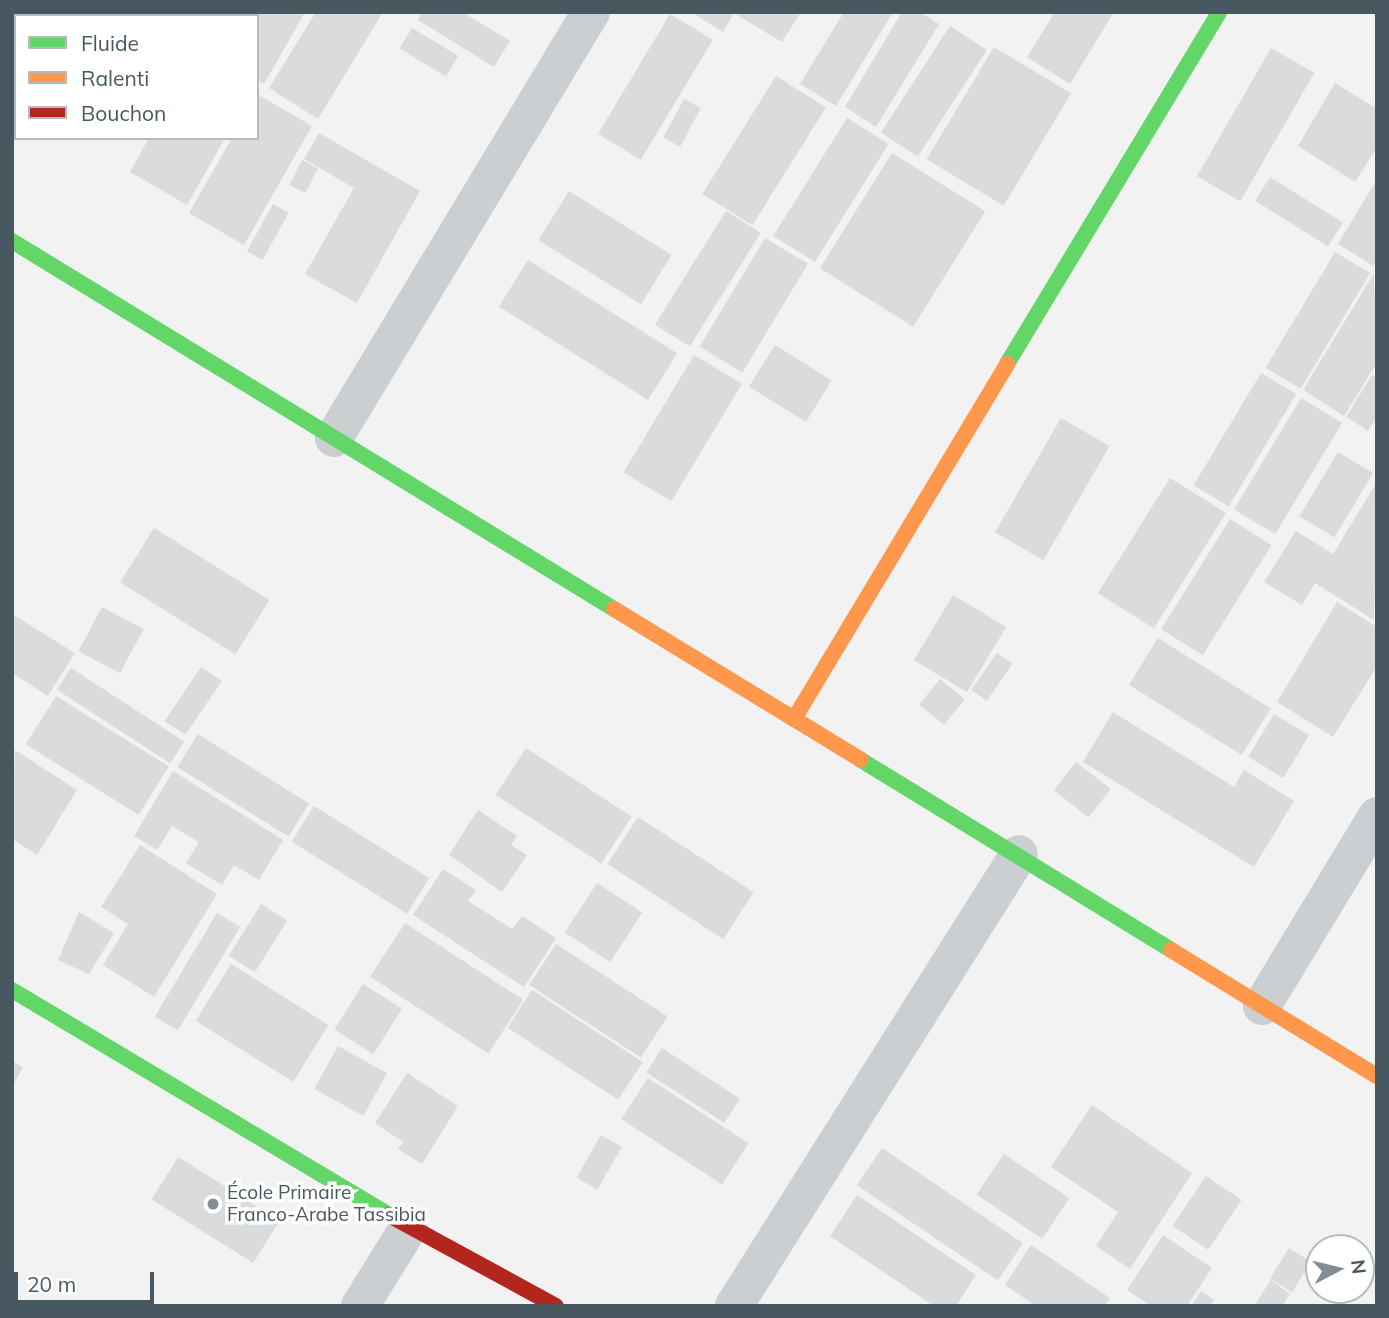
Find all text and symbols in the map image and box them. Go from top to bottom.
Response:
legend [14,14,259,140]
text: Fluide [81,30,139,56]
text: Ralenti [81,65,149,91]
text: Bouchon [81,100,166,126]
place label: École Primaire Franco-Arabe Tassibia [227,1182,426,1226]
marker: École Primaire Franco-Arabe Tassibia [205,1196,221,1212]
north arrow [1305,1234,1375,1304]
scale bar [18,1258,158,1302]
text: N [1346,1258,1372,1275]
text: 20 m [27,1271,76,1297]

